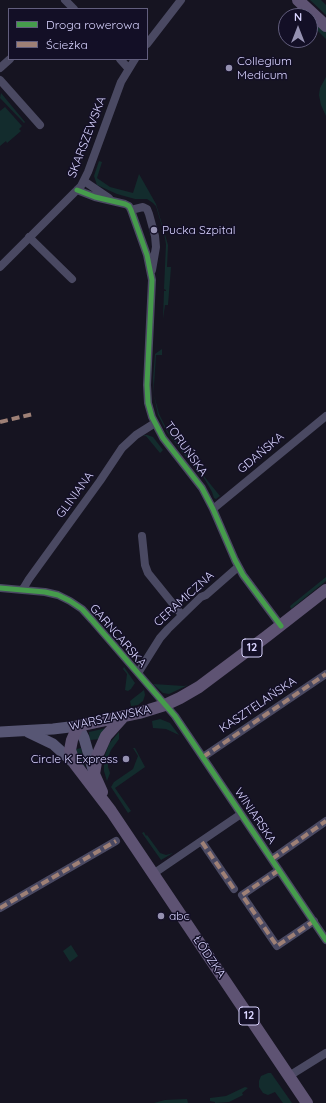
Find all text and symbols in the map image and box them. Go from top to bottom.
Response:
legend [8,8,148,60]
north arrow [278,8,318,48]
text: N [294,10,302,24]
text: Droga rowerowa [46,17,140,32]
text: Ścieżka [46,37,88,52]
place label: Collegium Medicum [237,54,292,82]
marker: Collegium Medicum [224,63,234,73]
street label: SKARSZEWSKA [65,94,109,180]
place label: Pucka Szpital [162,223,235,237]
marker: Pucka Szpital [149,225,159,235]
street label: TORUŃSKA [161,419,211,479]
street label: GDAŃSKA [235,429,287,477]
street label: GLINIANA [53,469,97,521]
street label: CERAMICZNA [151,568,217,630]
street label: GARNCARSKA [87,601,149,671]
road number: 12 [242,639,262,657]
street label: KASZTELAŃSKA [217,674,299,736]
street label: WARSZAWSKA [68,702,152,734]
place label: Circle K Express [31,752,118,766]
marker: Circle K Express [121,754,131,764]
street label: WINIARSKA [231,785,279,847]
place label: abc [169,909,190,923]
marker: abc [156,911,166,921]
street label: ŁÓDZKA [190,933,228,981]
road number: 12 [239,1007,259,1025]

